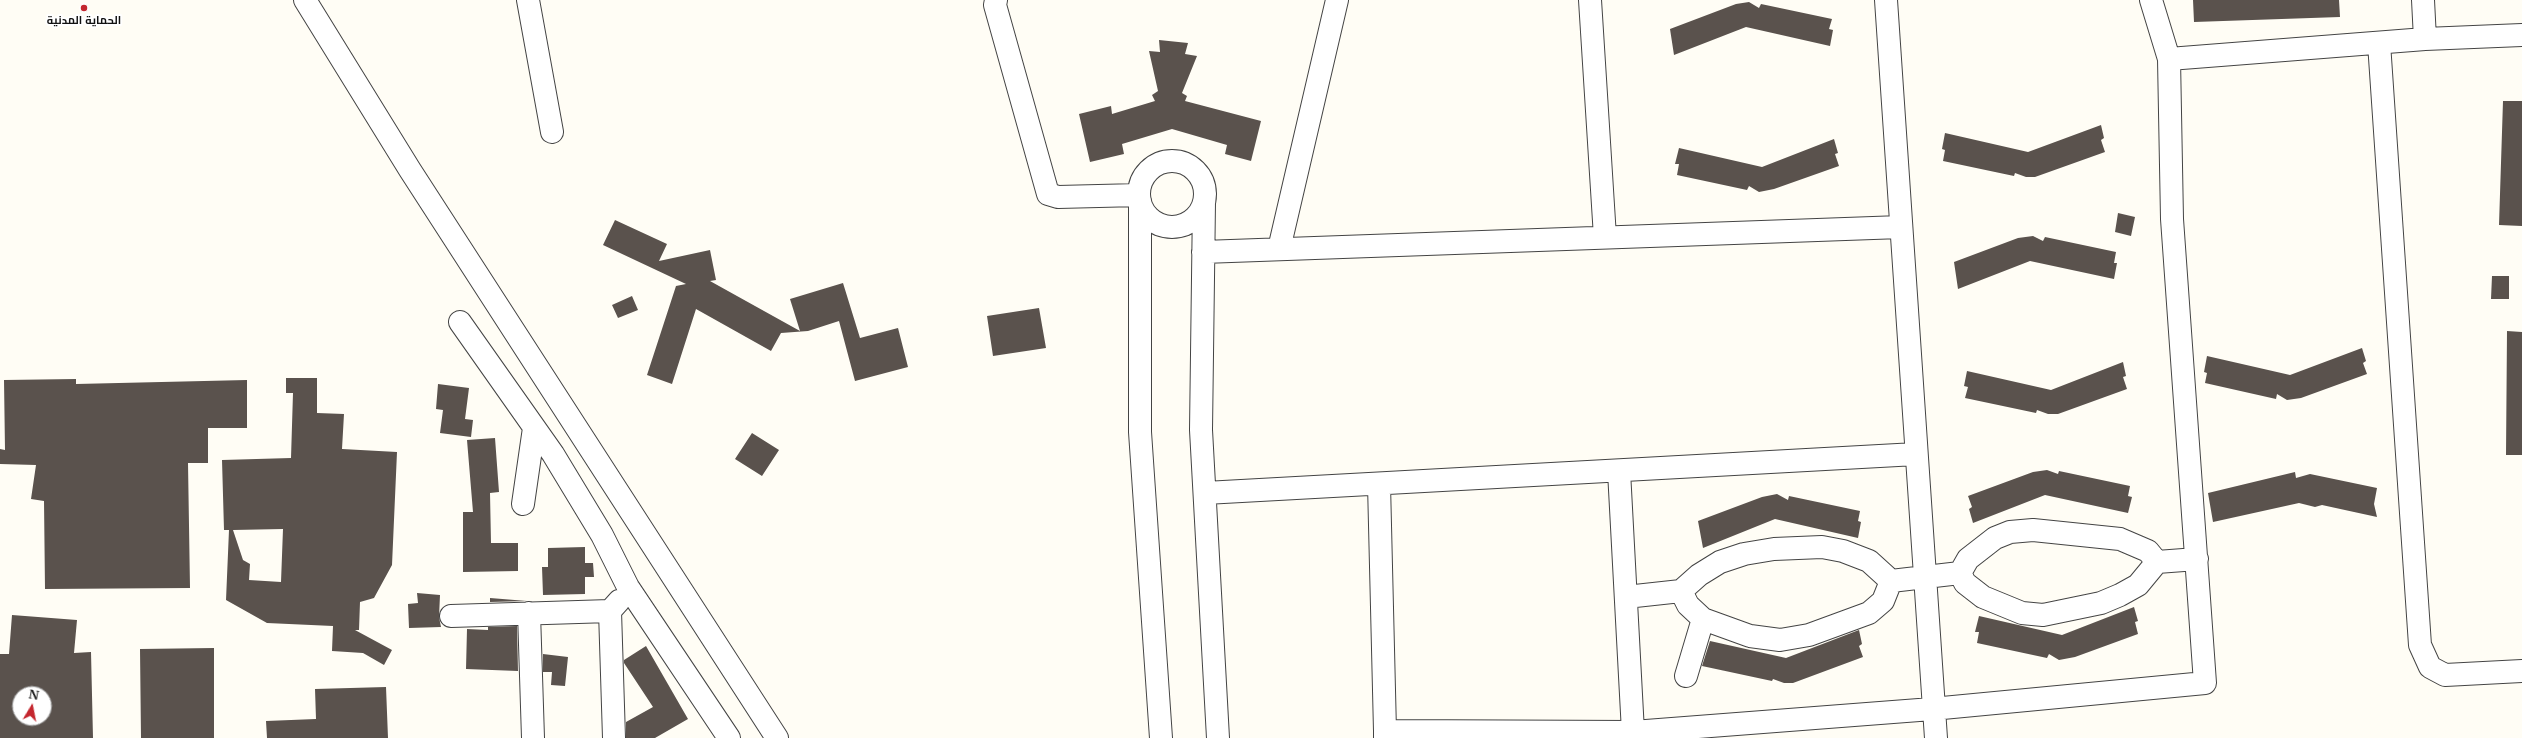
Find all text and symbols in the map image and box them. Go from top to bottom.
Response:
marker: الحماية المدنية [79,3,89,13]
place label: الحماية المدنية [47,14,121,28]
north arrow [12,686,52,726]
text: N [28,687,40,703]

